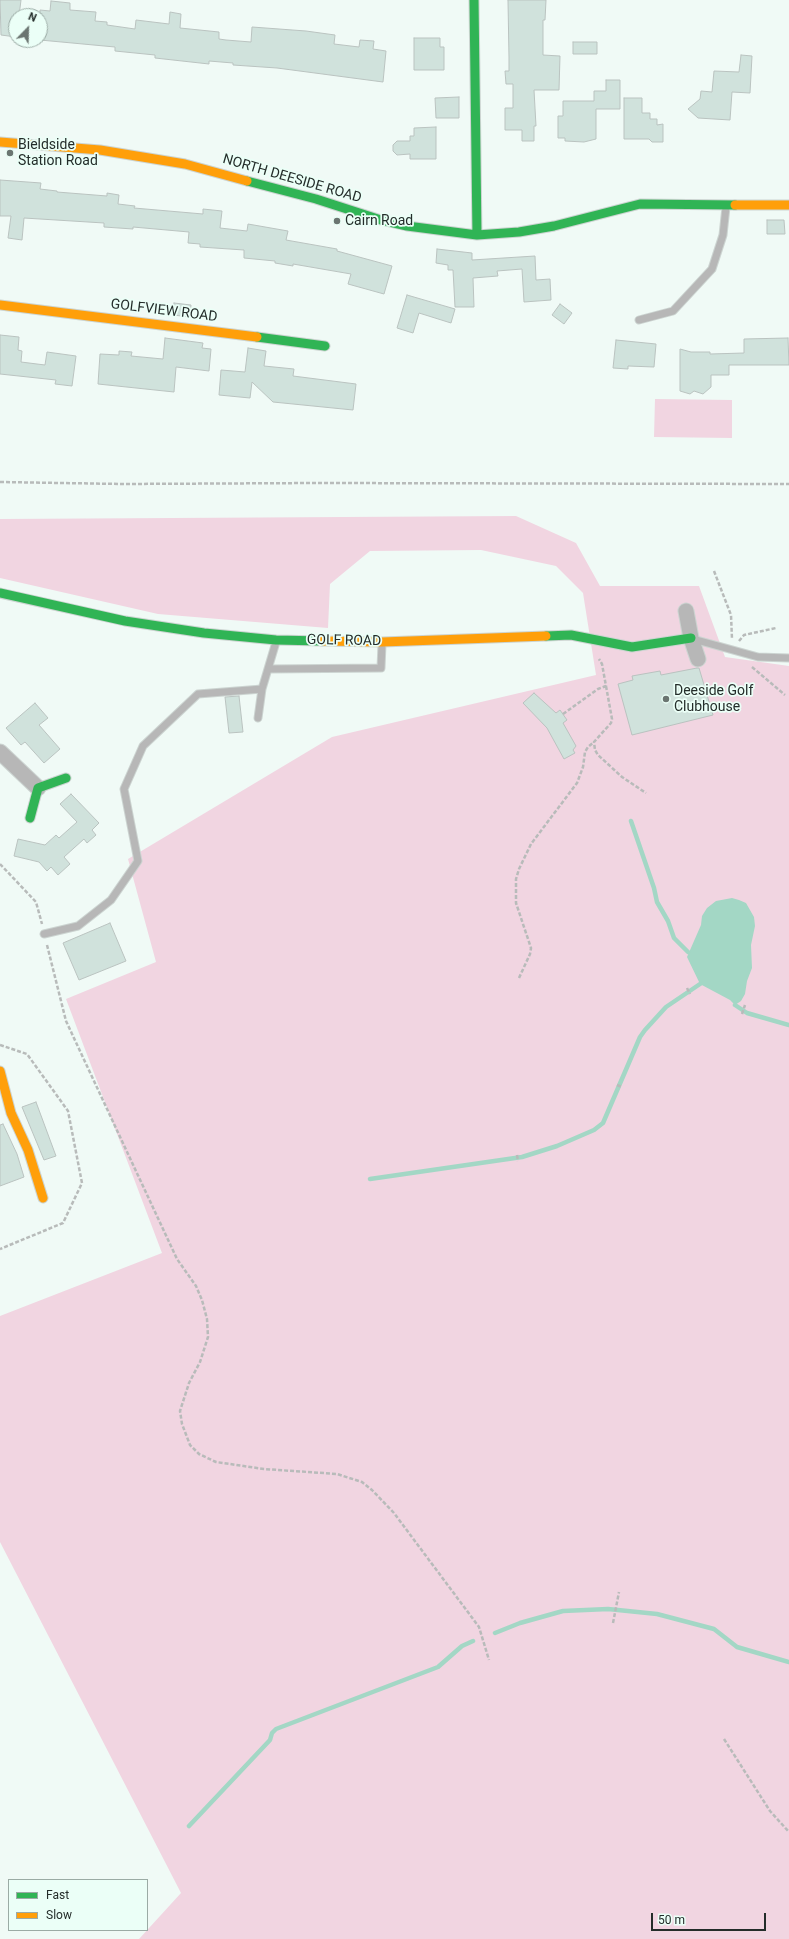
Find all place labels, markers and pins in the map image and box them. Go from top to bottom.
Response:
place label: Bieldside Station Road [18,137,98,170]
marker: Bieldside Station Road [5,148,15,158]
place label: Cairn Road [345,213,413,229]
marker: Cairn Road [332,216,342,226]
place label: Deeside Golf Clubhouse [674,683,753,716]
marker: Deeside Golf Clubhouse [661,694,671,704]

